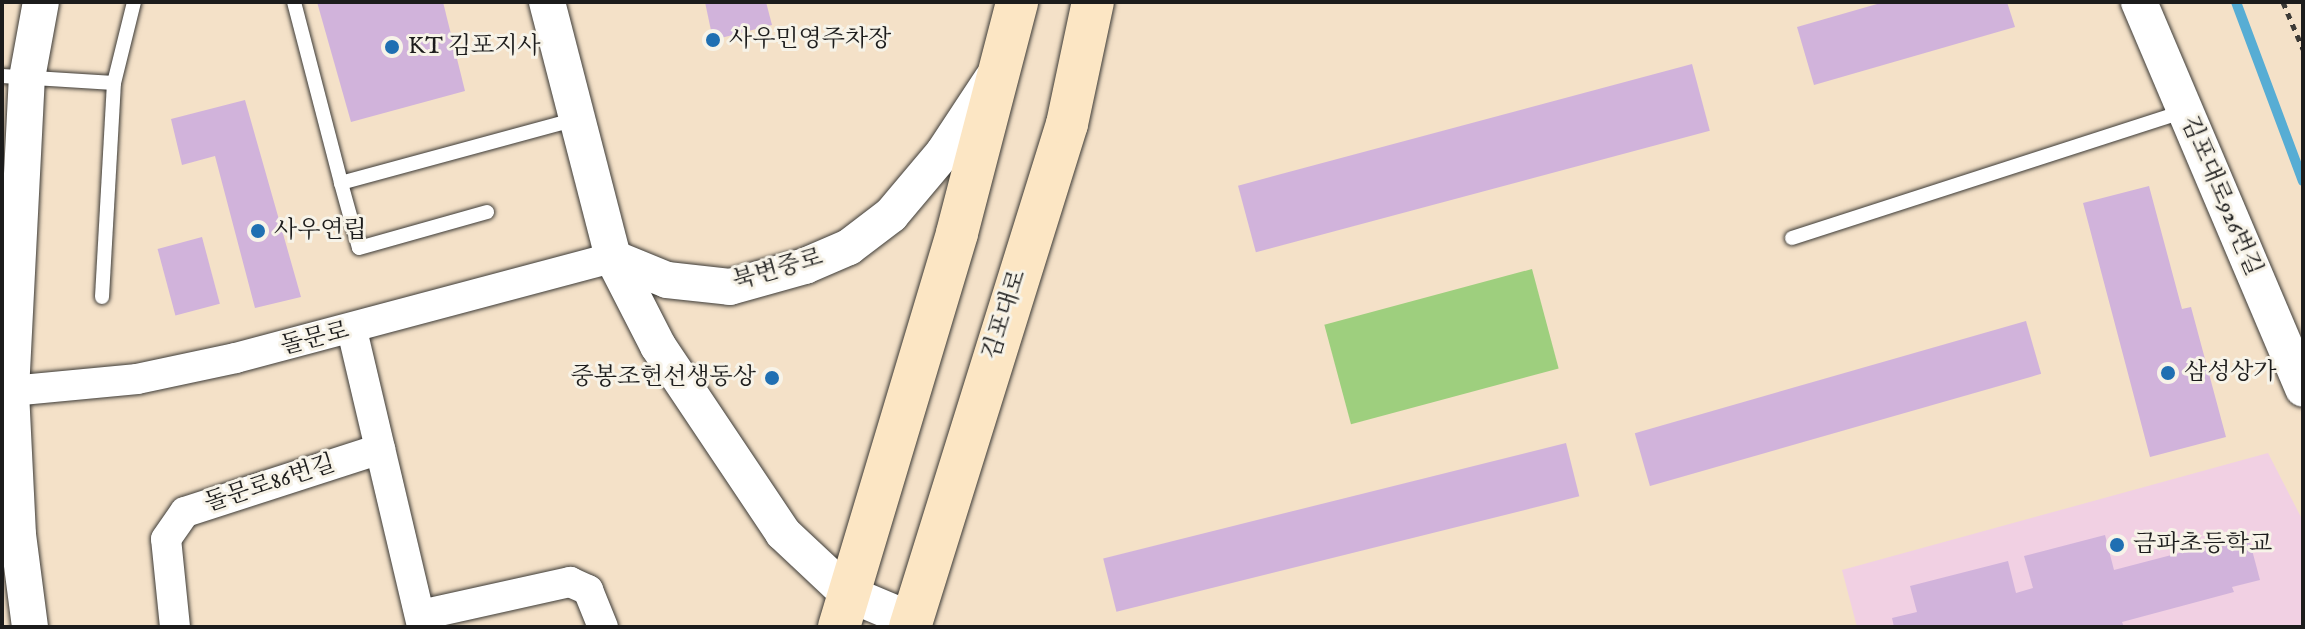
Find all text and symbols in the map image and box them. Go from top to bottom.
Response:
place label: 사우민영주차장 [729,26,891,54]
marker: 사우민영주차장 [704,31,722,49]
place label: KT 김포지사 [408,33,541,61]
marker: KT 김포지사 [383,38,401,56]
street label: 김포대로926번길 [2174,112,2268,280]
place label: 사우연립 [274,217,367,245]
marker: 사우연립 [249,222,267,240]
street label: 북변중로 [729,243,827,297]
street label: 김포대로 [977,266,1033,364]
street label: 돌문로 [278,317,352,361]
place label: 삼성상가 [2184,359,2277,387]
place label: 중봉조헌선생동상 [571,364,756,392]
marker: 삼성상가 [2159,364,2177,382]
marker: 중봉조헌선생동상 [763,369,781,387]
street label: 돌문로86번길 [201,449,339,519]
place label: 금파초등학교 [2133,531,2272,559]
marker: 금파초등학교 [2108,536,2126,554]

